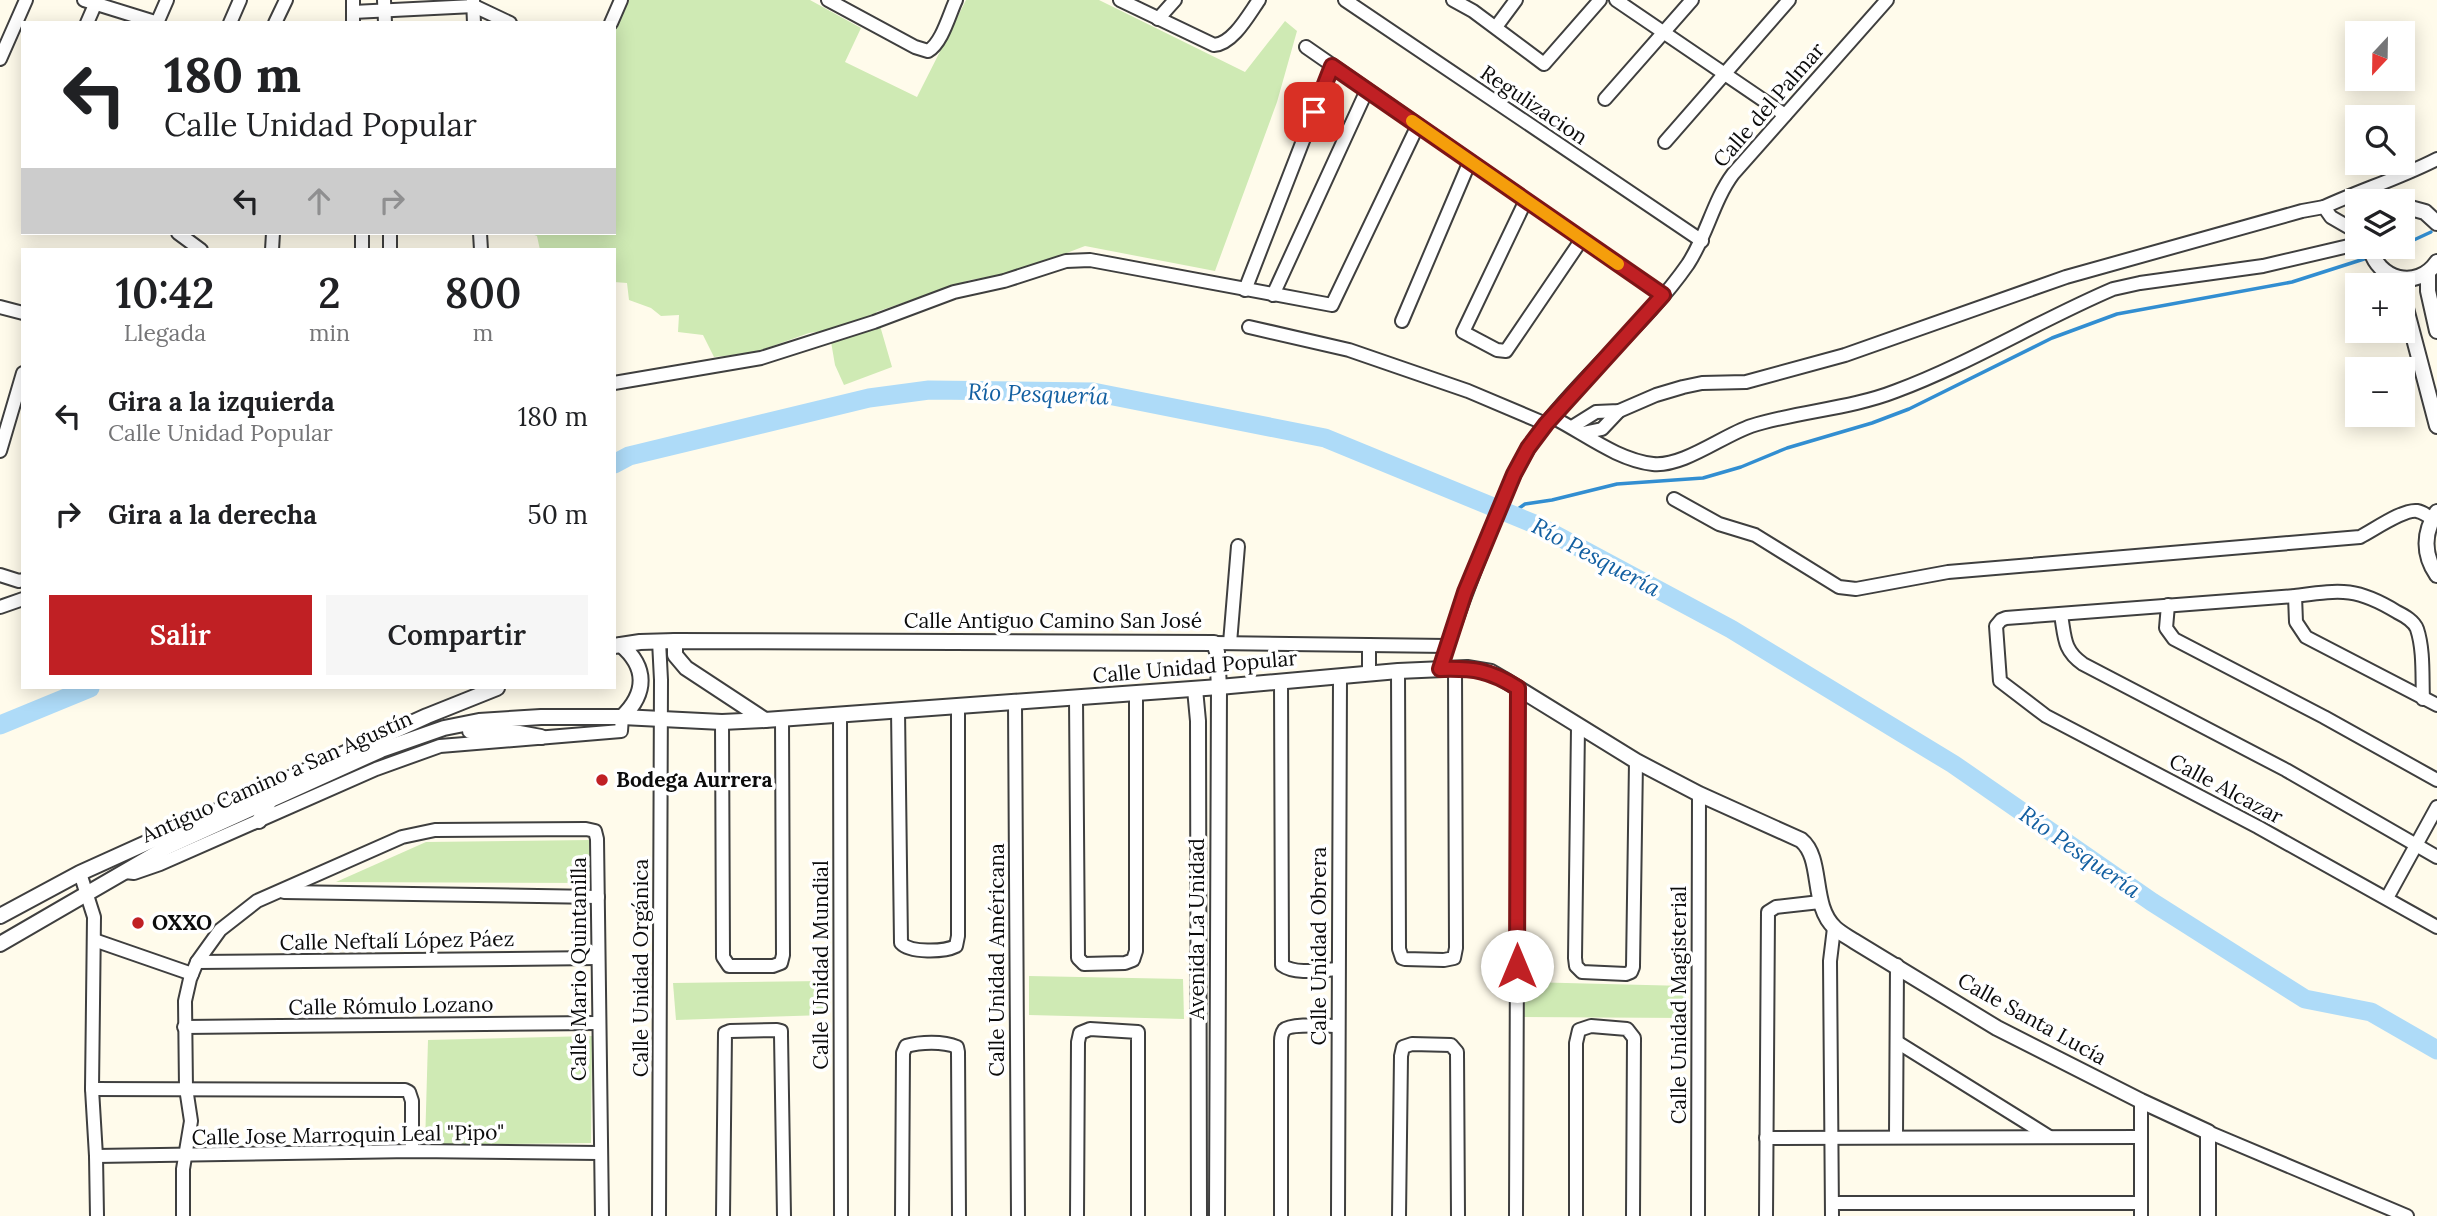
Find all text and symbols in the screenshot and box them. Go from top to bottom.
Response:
north arrow [2345,21,2415,91]
map controls [2345,21,2415,427]
street label: Calle del Palmar [1707,37,1830,173]
text: 180 m [164,43,301,105]
icon: left [49,49,140,140]
street label: Regulizacion [1475,59,1593,151]
pin [1284,82,1344,142]
icon: arrive [1295,93,1333,131]
text: Calle Unidad Popular [164,104,477,145]
button: search [2345,105,2415,175]
icon: left [227,182,265,220]
icon: ahead [300,182,338,220]
icon: right [373,182,411,220]
button: layers [2345,189,2415,259]
text: 10:42 [116,266,214,320]
text: 2 [318,266,341,320]
text: 800 [444,266,521,320]
button: + [2345,273,2415,343]
text: Llegada [124,318,206,347]
text: min [309,318,350,347]
text: m [473,318,493,347]
button: − [2345,357,2415,427]
water label: Río Pesquería [967,377,1109,410]
text: Gira a la izquierda [108,385,335,418]
icon: left [49,397,87,435]
text: 180 m [518,400,588,433]
text: Calle Unidad Popular [108,418,333,447]
icon: right [49,495,87,533]
text: Gira a la derecha [108,498,317,531]
text: 50 m [528,498,588,531]
water label: Río Pesquería [1527,511,1666,603]
button: Salir [49,595,312,675]
button: Compartir [326,595,588,675]
street label: Calle Antiguo Camino San José [904,607,1202,634]
street label: Calle Unidad Popular [1092,644,1298,689]
street label: Antiguo Camino a San Agustín [136,704,417,849]
street label: Calle Alcazar [2165,747,2288,830]
place label: Bodega Aurrera [616,766,773,793]
marker: Bodega Aurrera [594,772,610,788]
water label: Río Pesquería [2014,799,2147,904]
street label: Avenida La Unidad [1183,838,1210,1021]
street label: Calle Unidad Américana [983,843,1010,1077]
street label: Calle Unidad Obrera [1305,846,1332,1045]
street label: Calle Mario Quintanilla [565,857,592,1081]
street label: Calle Unidad Orgánica [627,859,654,1077]
street label: Calle Unidad Mundial [807,860,834,1070]
street label: Calle Unidad Magisterial [1665,886,1692,1124]
place label: OXXO [152,909,212,936]
marker: OXXO [130,915,146,931]
street label: Calle Neftalí López Páez [279,925,515,956]
position arrow [1480,929,1554,1003]
street label: Calle Santa Lucía [1953,966,2112,1071]
street label: Calle Rómulo Lozano [288,990,494,1021]
street label: Calle Jose Marroquin Leal "Pipo" [191,1118,505,1151]

